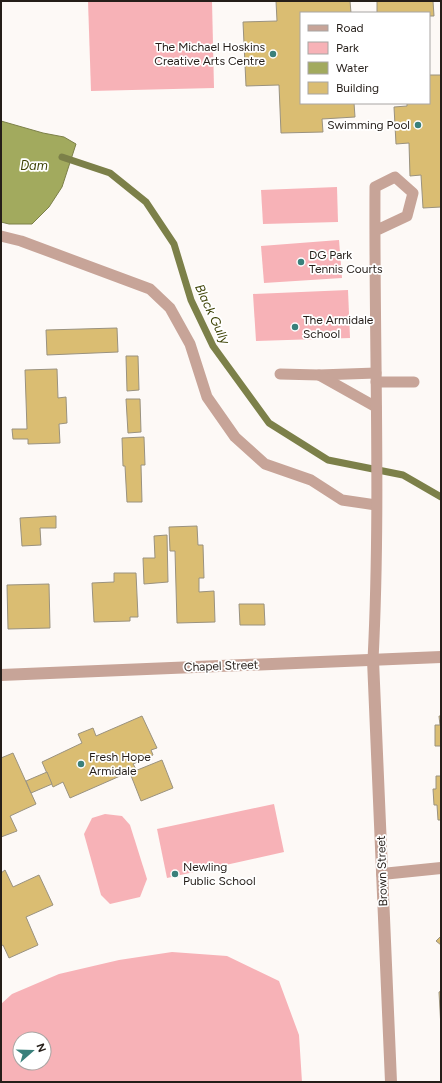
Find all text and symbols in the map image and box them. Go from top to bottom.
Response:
legend [300,12,430,104]
text: Road [336,21,364,35]
place label: The Michael Hoskins Creative Arts Centre [154,40,265,68]
text: Park [336,41,359,55]
marker: The Michael Hoskins Creative Arts Centre [268,49,278,59]
text: Water [336,61,368,75]
text: Building [336,81,379,95]
place label: Swimming Pool [327,118,410,132]
marker: Swimming Pool [413,120,423,130]
water label: Dam [20,158,48,173]
place label: DG Park Tennis Courts [309,248,383,276]
marker: DG Park Tennis Courts [296,257,306,267]
water label: Black Gully [192,282,234,348]
place label: The Armidale School [303,313,374,341]
marker: The Armidale School [290,322,300,332]
street label: Chapel Street [184,658,259,674]
place label: Fresh Hope Armidale [89,750,151,778]
marker: Fresh Hope Armidale [76,759,86,769]
street label: Brown Street [374,835,390,907]
place label: Newling Public School [183,860,256,888]
marker: Newling Public School [170,869,180,879]
north arrow [12,1031,52,1071]
text: N [33,1042,48,1054]

